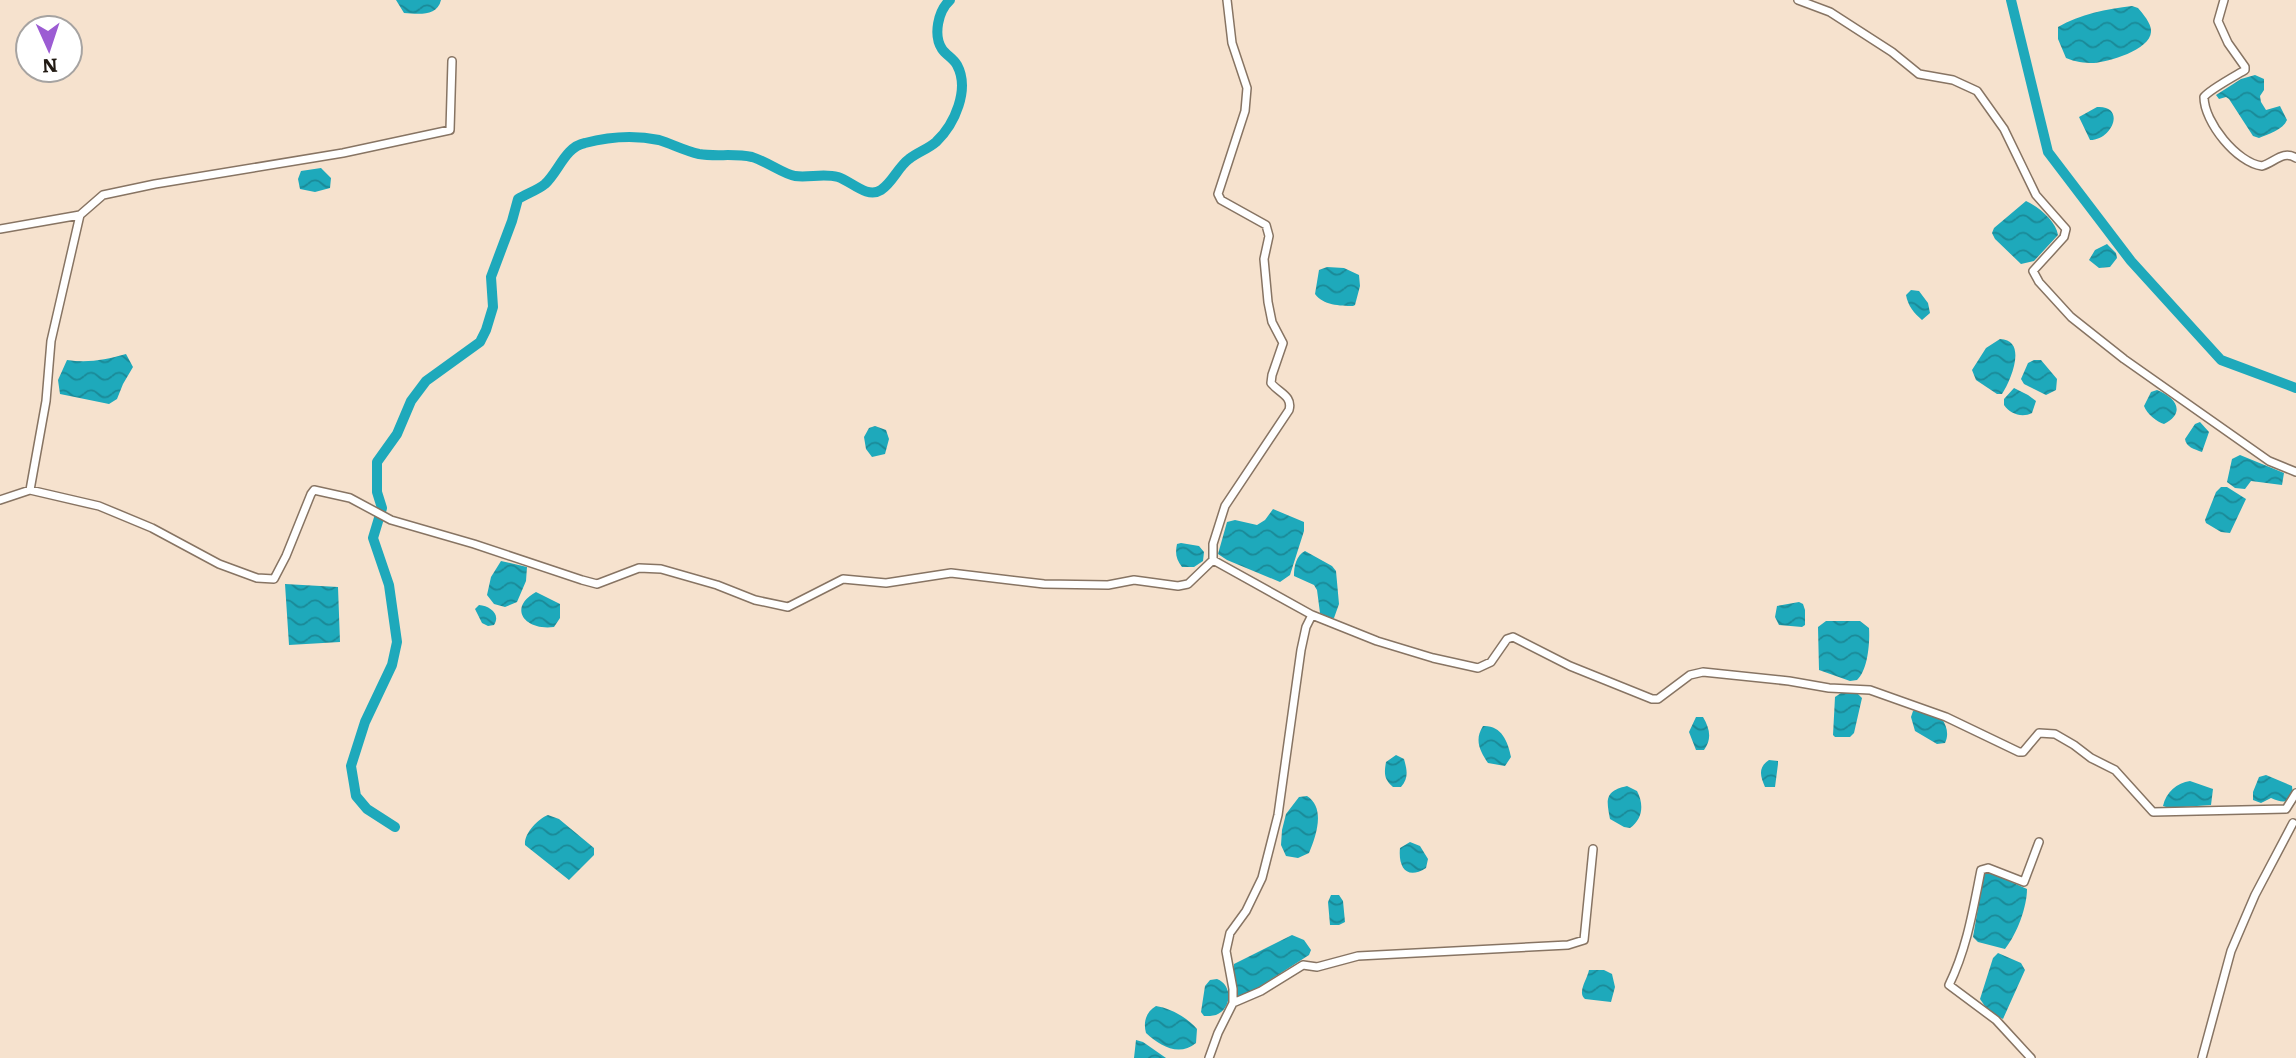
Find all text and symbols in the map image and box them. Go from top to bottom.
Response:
north arrow [14,14,84,84]
text: N [41,53,59,81]

